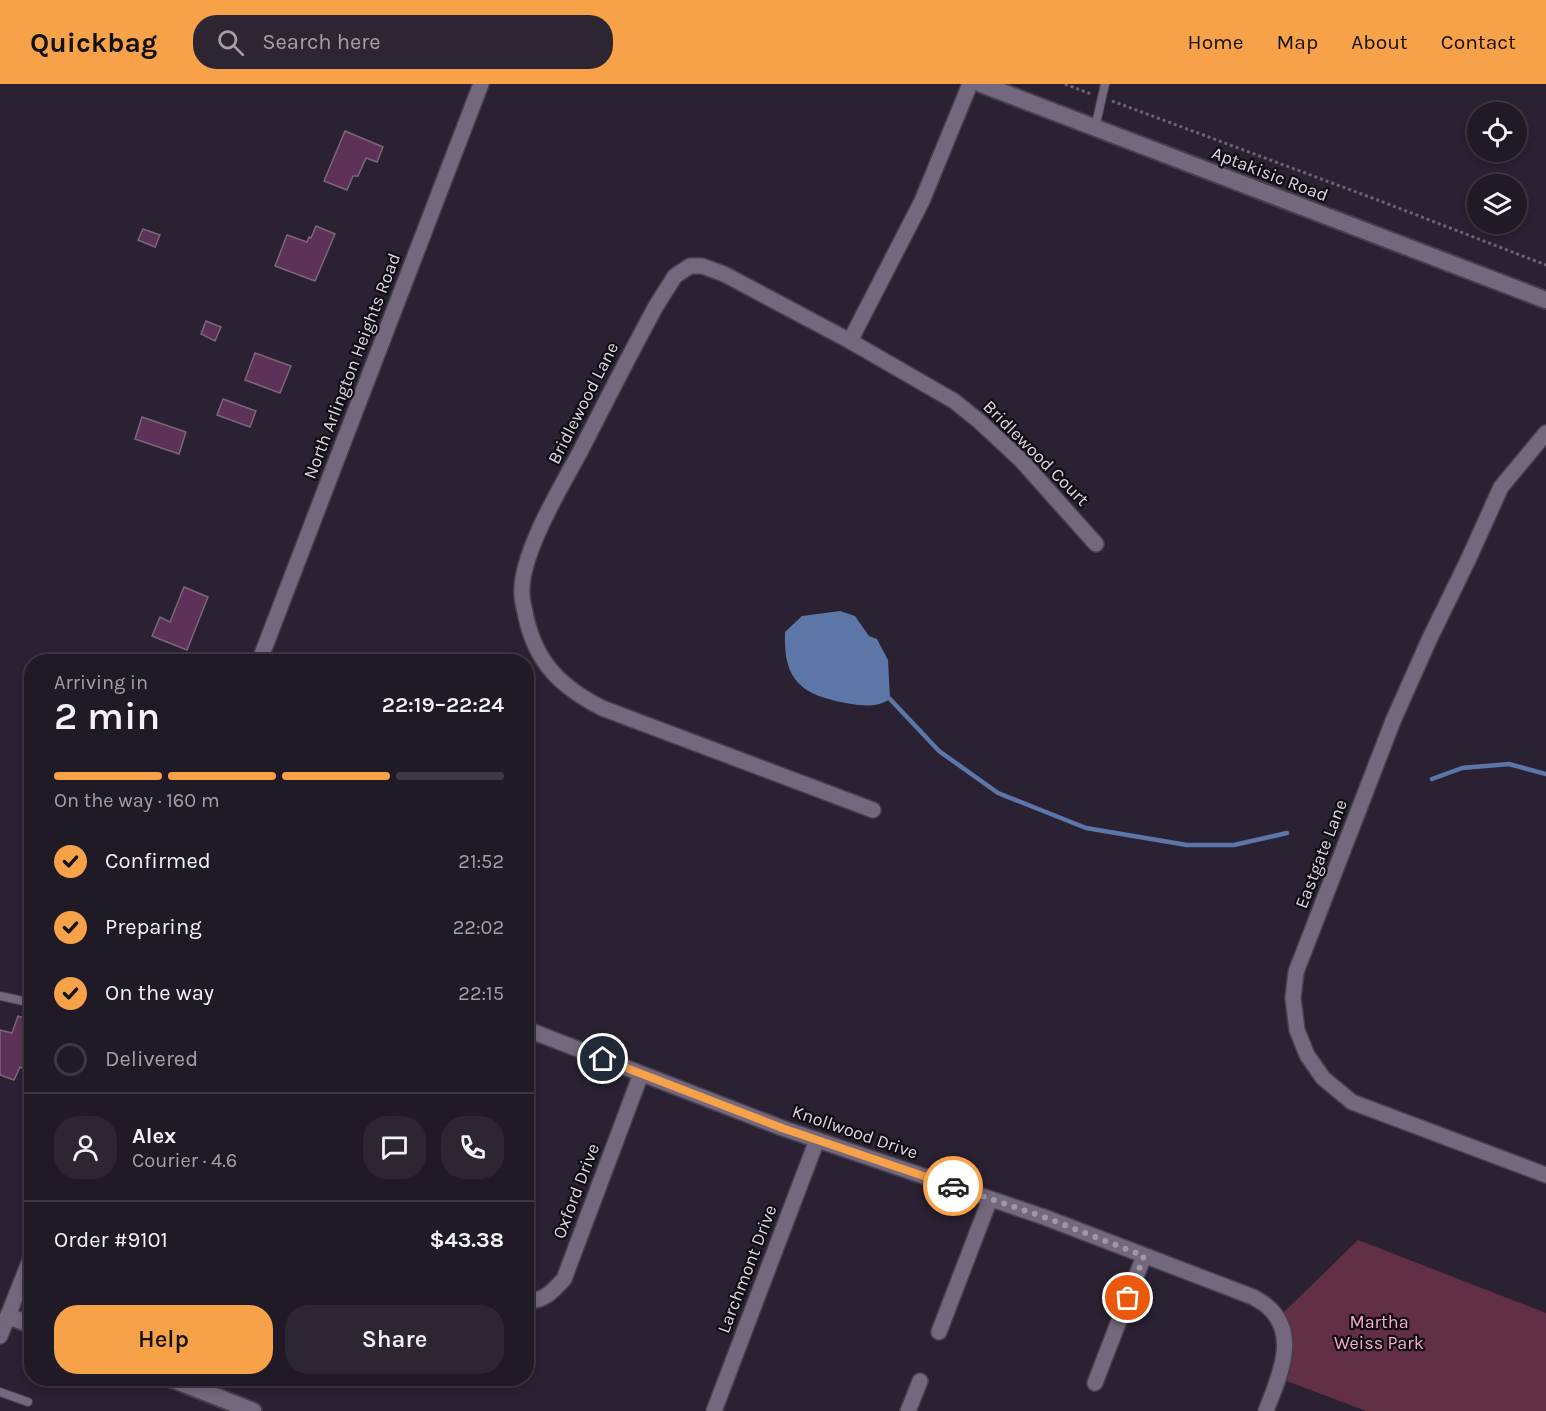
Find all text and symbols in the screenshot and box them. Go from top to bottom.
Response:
search box [193,15,613,69]
text: Quickbag [30,26,157,59]
icon: search [214,26,247,59]
text: Search here [262,29,381,55]
text: Home [1188,30,1244,54]
text: Map [1277,30,1318,54]
text: About [1351,30,1408,54]
text: Contact [1441,30,1516,54]
map controls [1467,102,1527,234]
button: locate [1467,102,1527,162]
street label: Aptakisic Road [1209,142,1331,206]
button: layers [1467,174,1527,234]
street label: North Arlington Heights Road [299,250,405,482]
street label: Bridlewood Lane [543,338,623,468]
street label: Bridlewood Court [978,395,1094,511]
text: Arriving in [54,671,148,694]
text: 22:19–22:24 [382,692,504,718]
text: 2 min [54,693,160,739]
text: On the way · 160 m [54,789,220,812]
street label: Eastgate Lane [1290,796,1352,912]
icon: check [54,845,87,878]
text: Confirmed [105,848,211,874]
text: 21:52 [458,850,504,873]
icon: check [54,911,87,944]
text: Preparing [105,914,202,940]
text: 22:02 [453,916,504,939]
icon: check [54,977,87,1010]
text: On the way [105,980,214,1006]
text: 22:15 [458,982,504,1005]
pin [577,1033,628,1084]
icon: home [586,1042,619,1075]
text: Delivered [105,1046,198,1072]
street label: Knollwood Drive [789,1100,921,1164]
button: person [54,1116,117,1179]
button: chat [363,1116,426,1179]
button: phone [441,1116,504,1179]
text: Alex [132,1123,176,1149]
street label: Oxford Drive [548,1140,604,1242]
text: Courier · 4.6 [132,1149,237,1172]
courier [923,1156,983,1216]
icon: car [937,1170,970,1203]
street label: Larchmont Drive [712,1202,782,1336]
text: Order #9101 [54,1227,168,1253]
text: $43.38 [429,1227,504,1253]
pin [1102,1272,1153,1323]
icon: bag [1111,1281,1144,1314]
button: Help [54,1305,273,1374]
button: Share [285,1305,504,1374]
park label: Martha Weiss Park [1334,1311,1424,1354]

